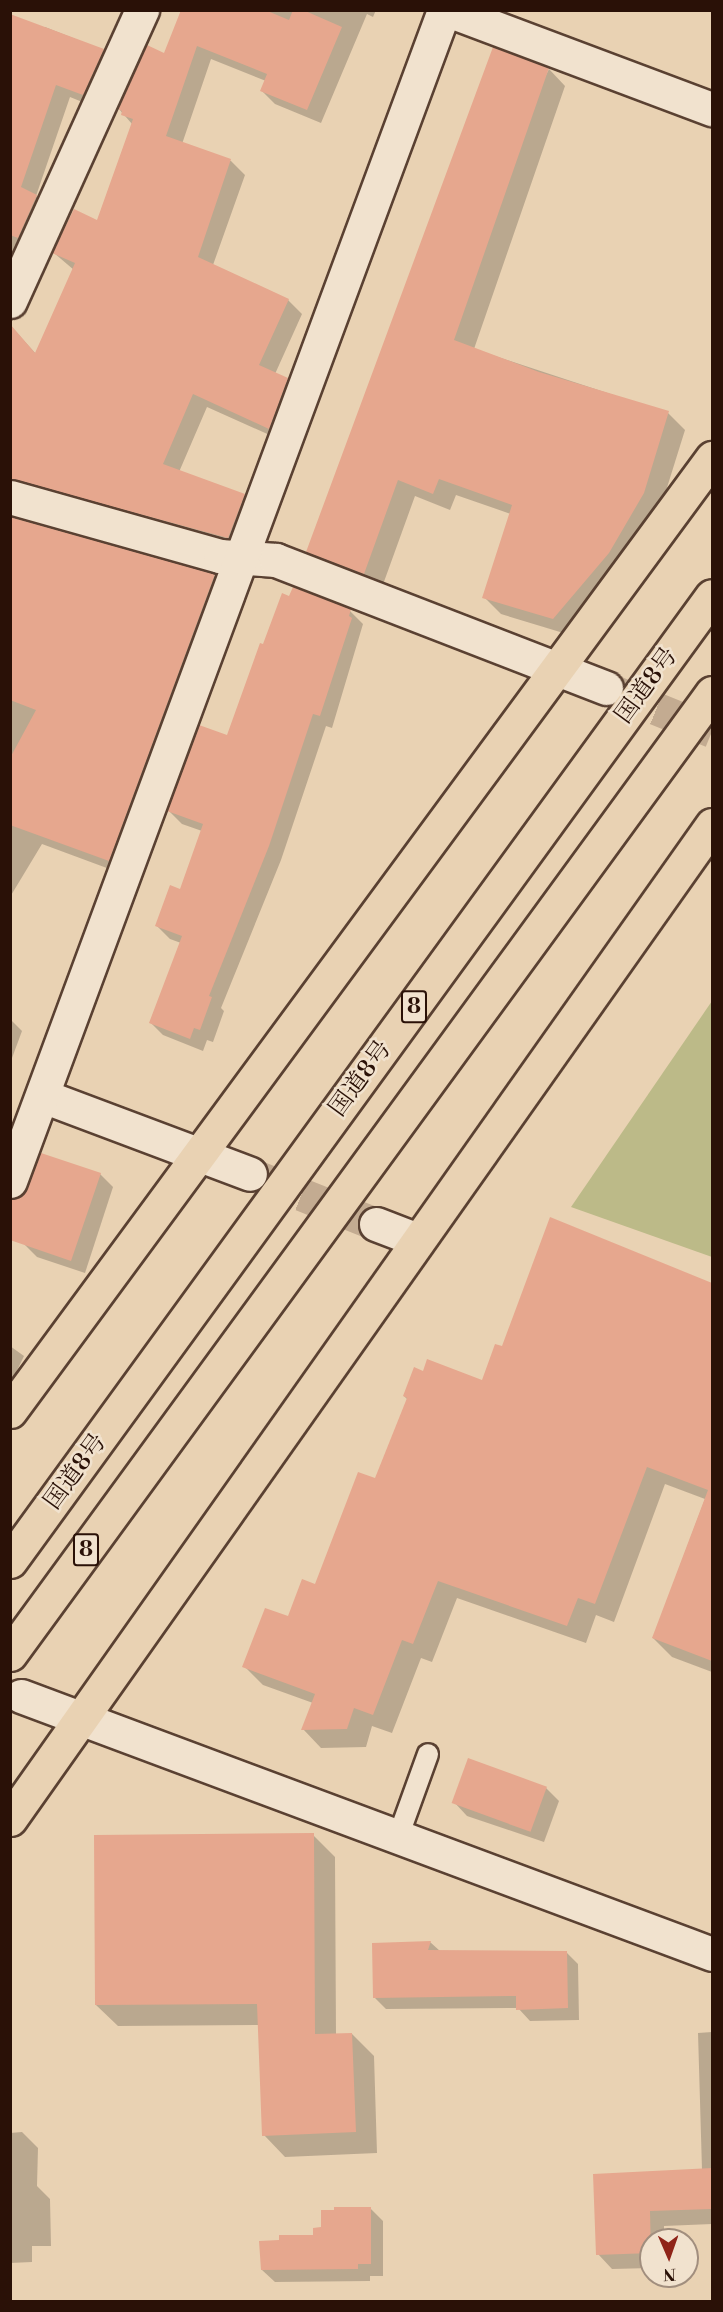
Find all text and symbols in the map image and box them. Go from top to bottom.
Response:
street label: 国道8号 [610,642,684,730]
road number: 8 [400,988,428,1026]
street label: 国道8号 [324,1035,398,1123]
street label: 国道8号 [39,1428,113,1516]
road number: 8 [72,1531,100,1569]
north arrow [639,2228,699,2288]
text: N [663,2264,676,2284]

